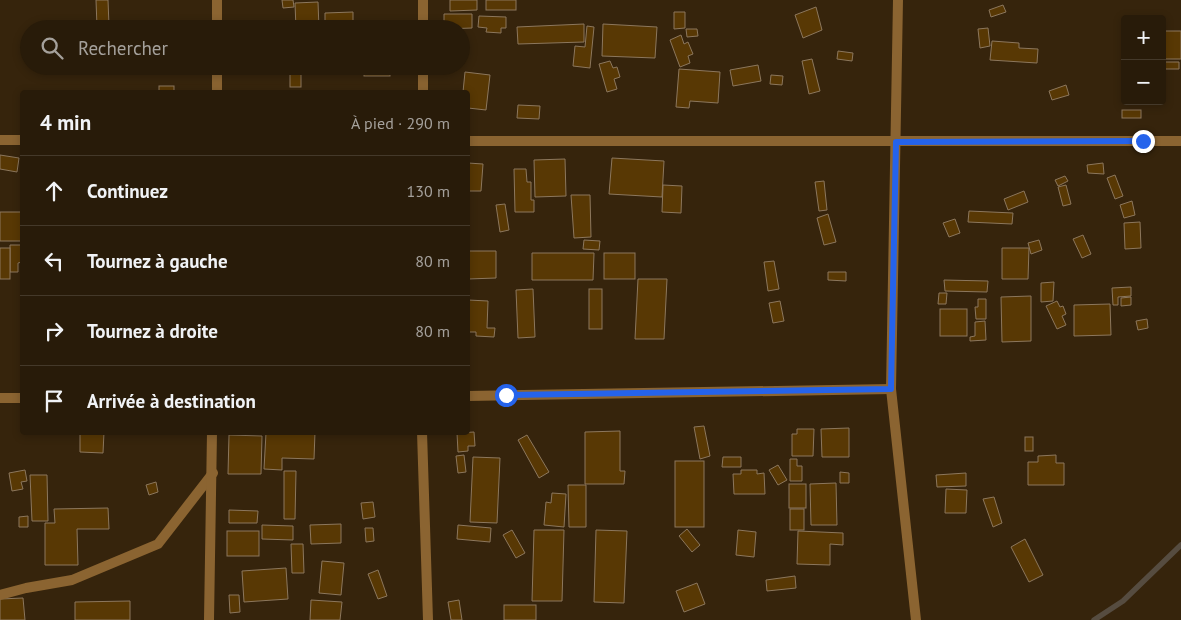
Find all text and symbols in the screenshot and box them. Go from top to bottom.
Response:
map controls [1121,15,1166,105]
button: + [1121,15,1166,60]
search box [20,20,470,75]
icon: search [38,34,66,62]
text: Rechercher [78,36,168,60]
button: − [1121,60,1166,105]
text: 4 min [40,109,91,136]
text: À pied · 290 m [351,113,450,133]
route end [1132,130,1155,153]
icon: ahead [40,177,68,205]
text: Continuez [87,179,168,203]
text: 130 m [407,181,450,201]
icon: left [40,247,68,275]
text: Tournez à gauche [87,249,228,273]
text: 80 m [415,251,450,271]
icon: right [40,317,68,345]
text: Tournez à droite [87,319,218,343]
text: 80 m [415,321,450,341]
route start [495,384,518,407]
icon: arrive [40,387,68,415]
text: Arrivée à destination [87,389,256,413]

